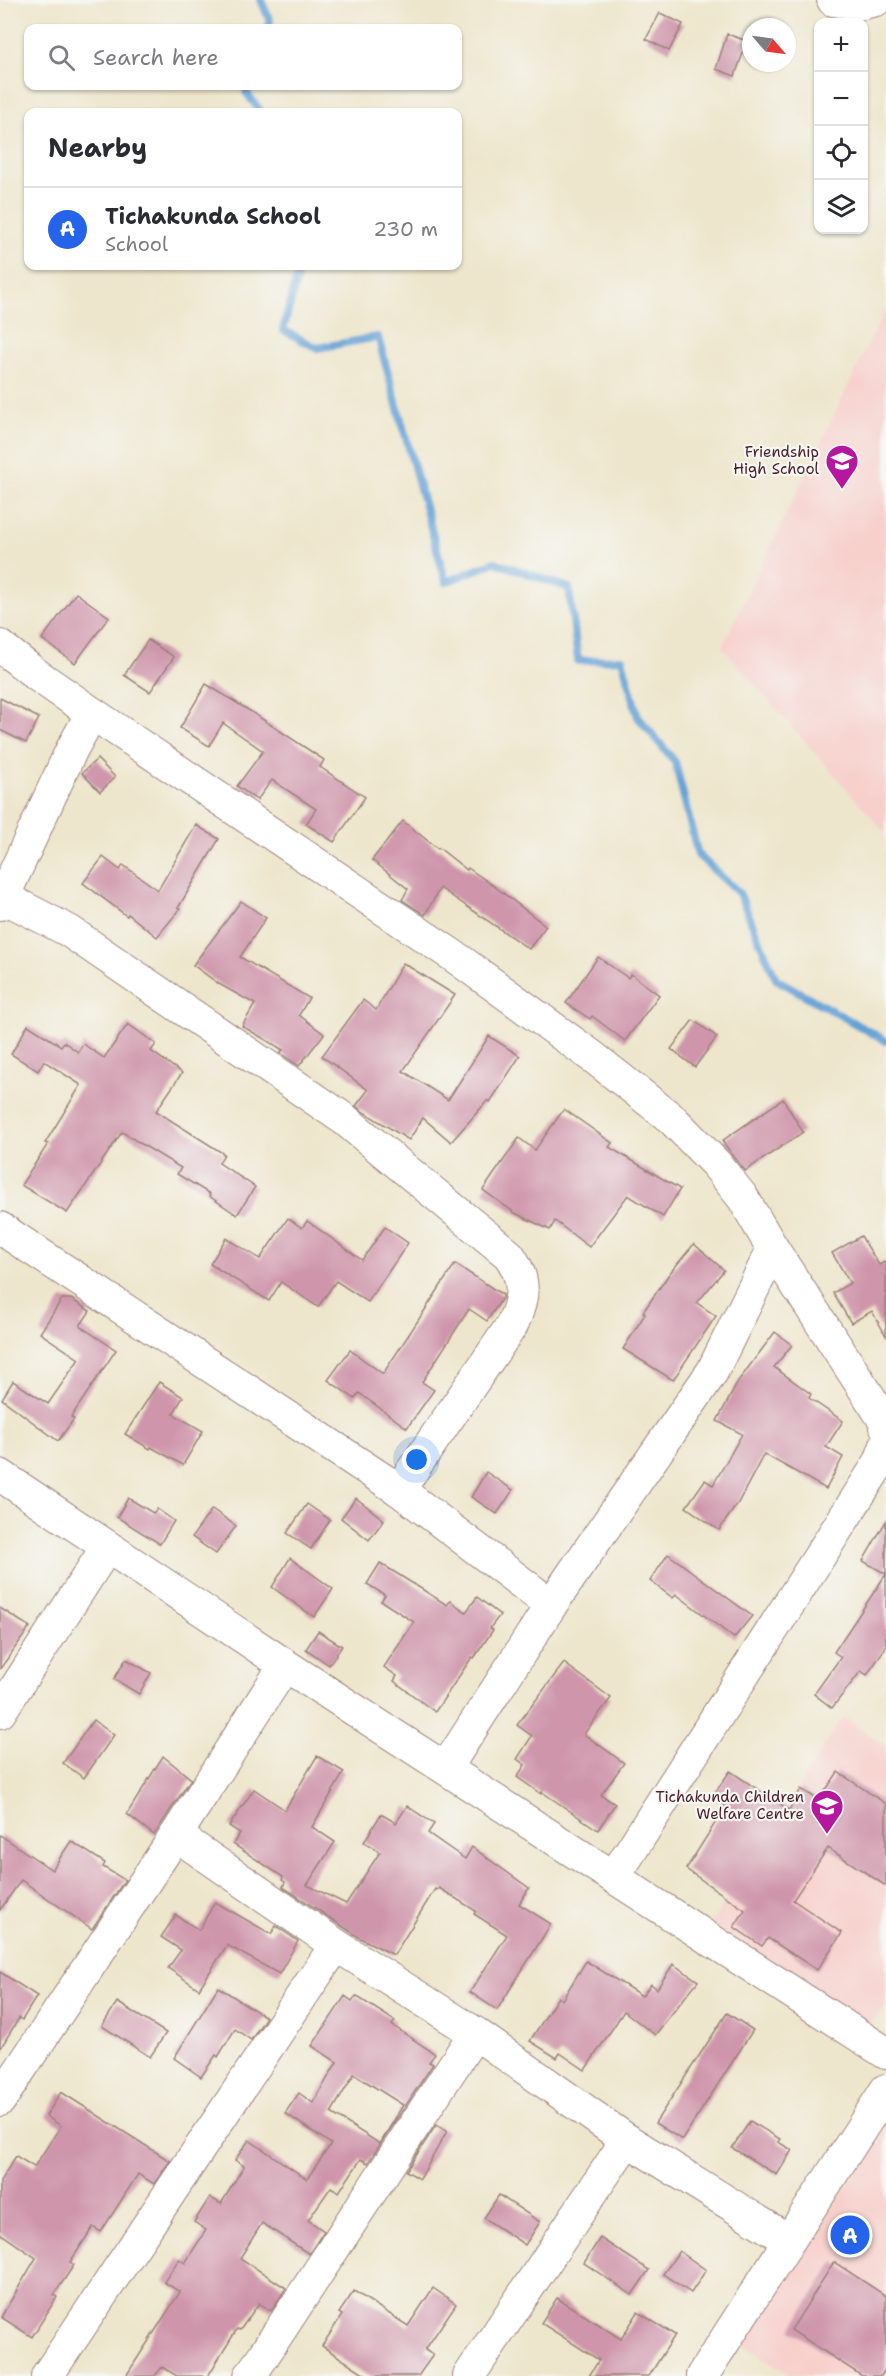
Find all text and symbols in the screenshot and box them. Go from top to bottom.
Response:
north arrow [742,18,796,72]
map controls [814,18,868,234]
button: + [814,18,868,72]
search box [24,24,462,90]
icon: search [45,41,78,74]
text: Search here [93,43,219,72]
button: − [814,72,868,126]
button: locate [814,126,868,180]
text: Nearby [48,130,147,165]
button: layers [814,180,868,234]
text: Tichakunda School [105,202,321,231]
text: A [60,216,75,242]
text: 230 m [373,216,438,242]
text: School [105,231,168,257]
place label: Friendship High School [733,442,819,479]
school or university icon: Friendship High School [824,443,860,490]
your location [402,1445,431,1474]
place label: Tichakunda Children Welfare Centre [656,1787,804,1824]
school or university icon: Tichakunda Children Welfare Centre [809,1788,845,1835]
pin: A [830,2212,870,2258]

